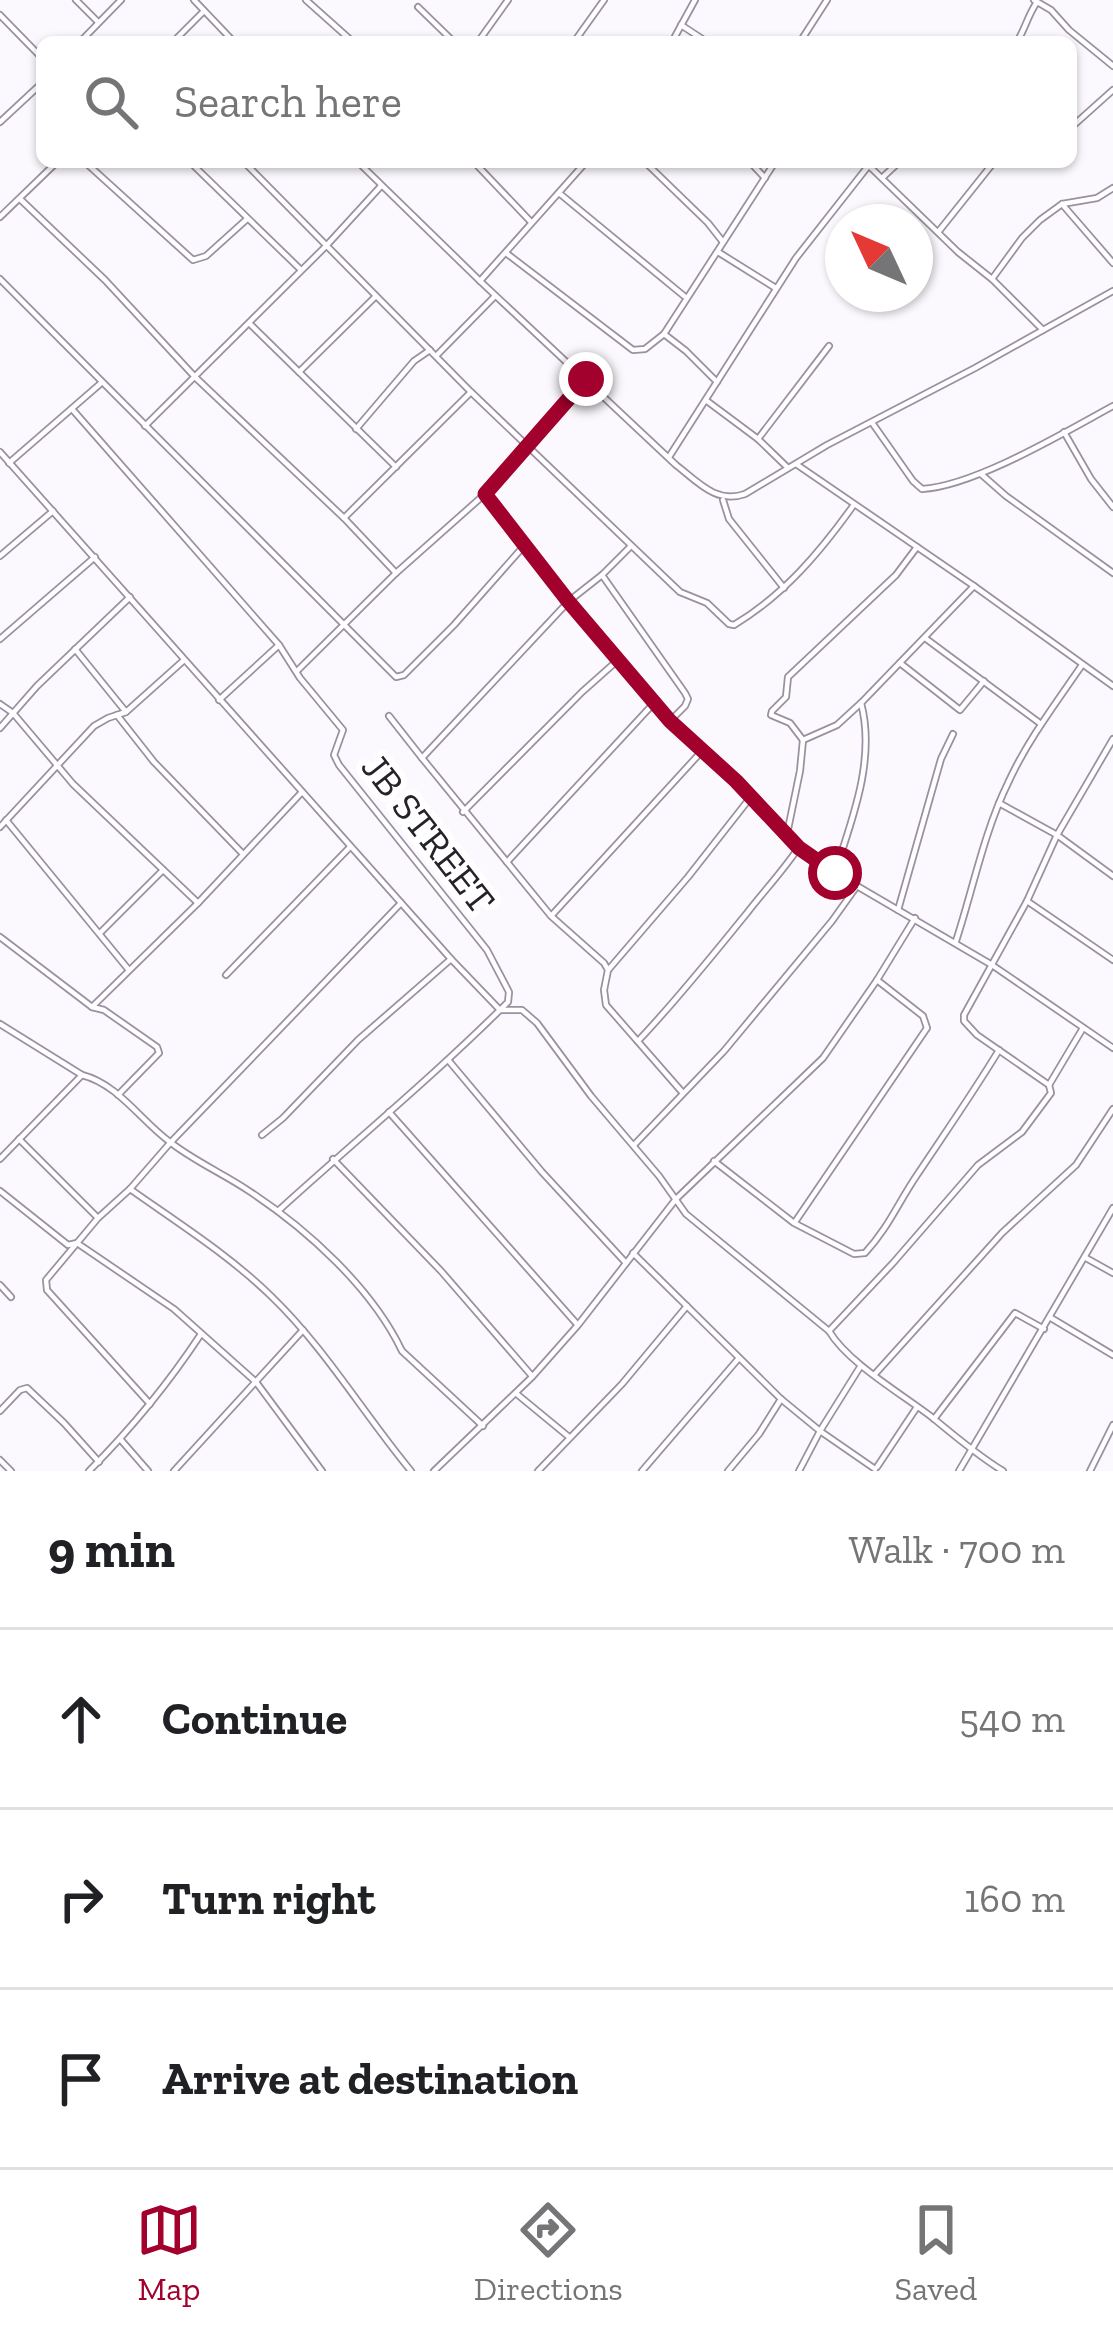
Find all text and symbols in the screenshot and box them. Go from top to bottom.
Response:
search box [36,36,1077,168]
icon: search [78,69,144,135]
text: Search here [174,75,402,129]
north arrow [825,204,933,312]
route end [559,352,613,406]
street label: JB STREET [352,744,505,922]
route start [808,846,862,900]
text: 9 min [48,1519,175,1580]
text: Walk · 700 m [849,1526,1065,1573]
icon: ahead [48,1686,114,1752]
text: Continue [162,1692,347,1746]
text: 540 m [959,1695,1065,1742]
icon: right [48,1866,114,1932]
text: Turn right [162,1872,375,1926]
text: 160 m [964,1875,1065,1922]
icon: arrive [48,2046,114,2112]
text: Arrive at destination [162,2052,578,2106]
tab: Map [136,2197,202,2308]
tab: Directions [474,2197,623,2308]
tab: Saved [894,2197,977,2308]

